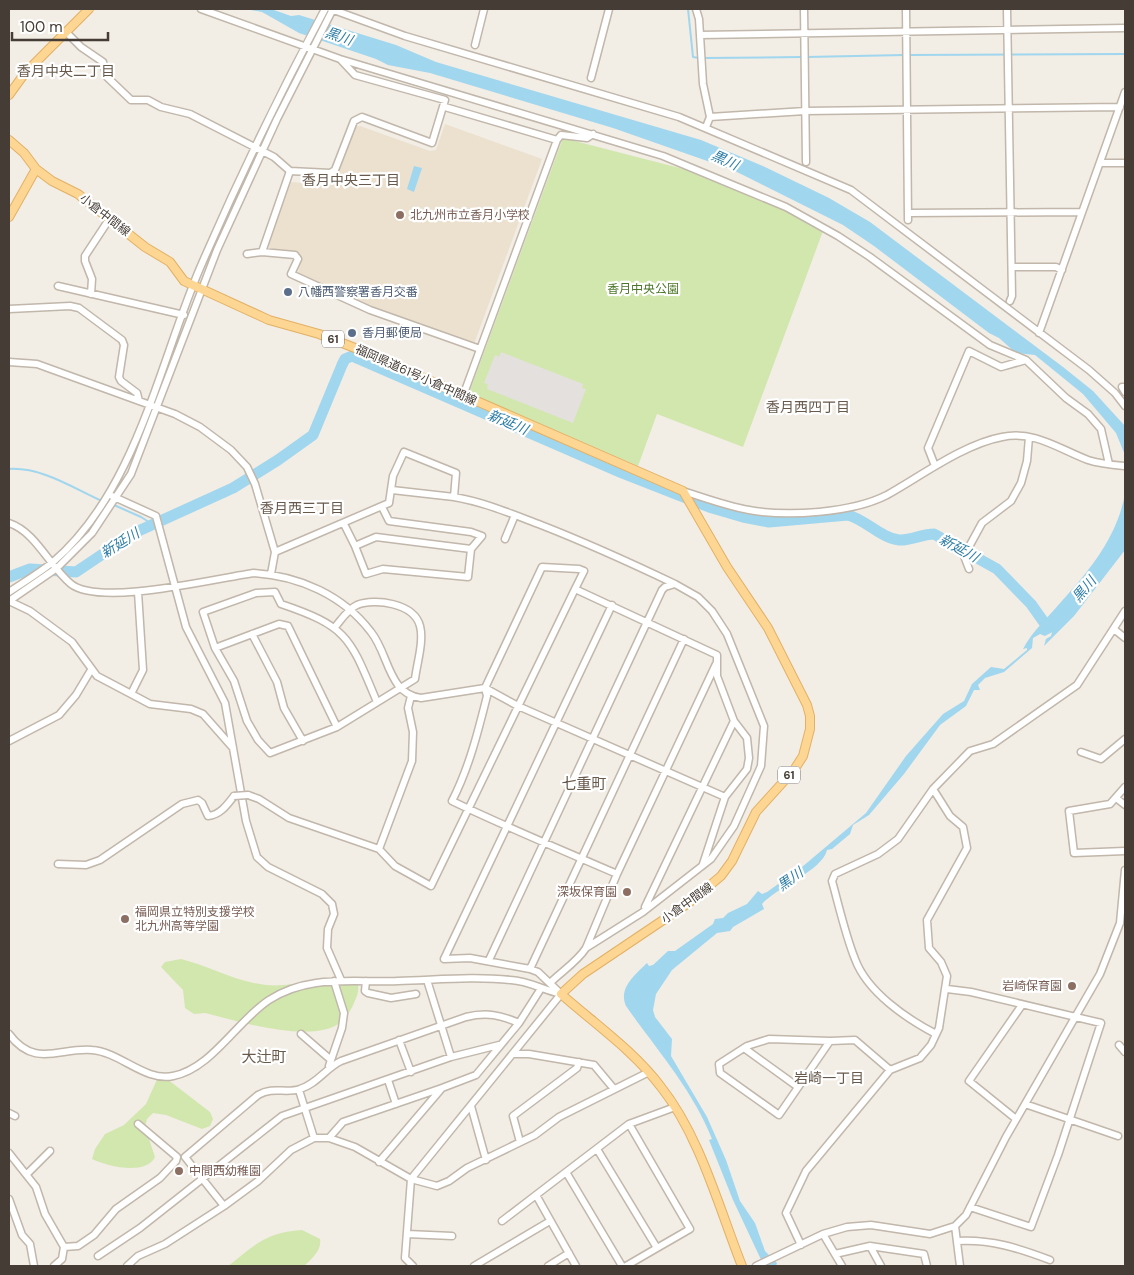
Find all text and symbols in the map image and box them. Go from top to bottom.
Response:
scale bar [12,10,109,42]
text: 100 m [20,17,63,37]
water label: 黒川 [323,23,357,50]
district label: 香月中央二丁目 [17,62,115,80]
water label: 黒川 [709,146,743,175]
district label: 香月中央三丁目 [302,171,400,189]
street label: 小倉中間線 [76,190,134,240]
place label: 北九州市立香月小学校 [410,207,530,223]
marker: 北九州市立香月小学校 [394,209,406,221]
park label: 香月中央公園 [607,281,679,297]
place label: 八幡西警察署香月交番 [298,284,418,300]
marker: 八幡西警察署香月交番 [282,286,294,298]
place label: 香月郵便局 [362,325,422,341]
marker: 香月郵便局 [346,327,358,339]
road number: 61 [322,330,344,348]
street label: 福岡県道61号小倉中間線 [353,341,479,409]
district label: 香月西四丁目 [766,398,850,416]
water label: 新延川 [485,406,533,439]
district label: 香月西三丁目 [260,499,344,517]
water label: 新延川 [97,523,144,562]
water label: 新延川 [936,530,983,567]
water label: 黒川 [1068,571,1101,606]
road number: 61 [778,766,800,784]
district label: 七重町 [561,774,607,794]
water label: 黒川 [773,862,808,894]
street label: 小倉中間線 [658,879,716,927]
place label: 深坂保育園 [557,884,617,900]
marker: 深坂保育園 [621,886,633,898]
place label: 福岡県立特別支援学校 北九州高等学園 [135,904,255,934]
marker: 福岡県立特別支援学校 北九州高等学園 [119,913,131,925]
place label: 岩崎保育園 [1002,978,1062,994]
marker: 岩崎保育園 [1066,980,1078,992]
district label: 大辻町 [241,1047,287,1067]
district label: 岩崎一丁目 [794,1069,864,1087]
place label: 中間西幼稚園 [189,1163,261,1179]
marker: 中間西幼稚園 [173,1165,185,1177]

